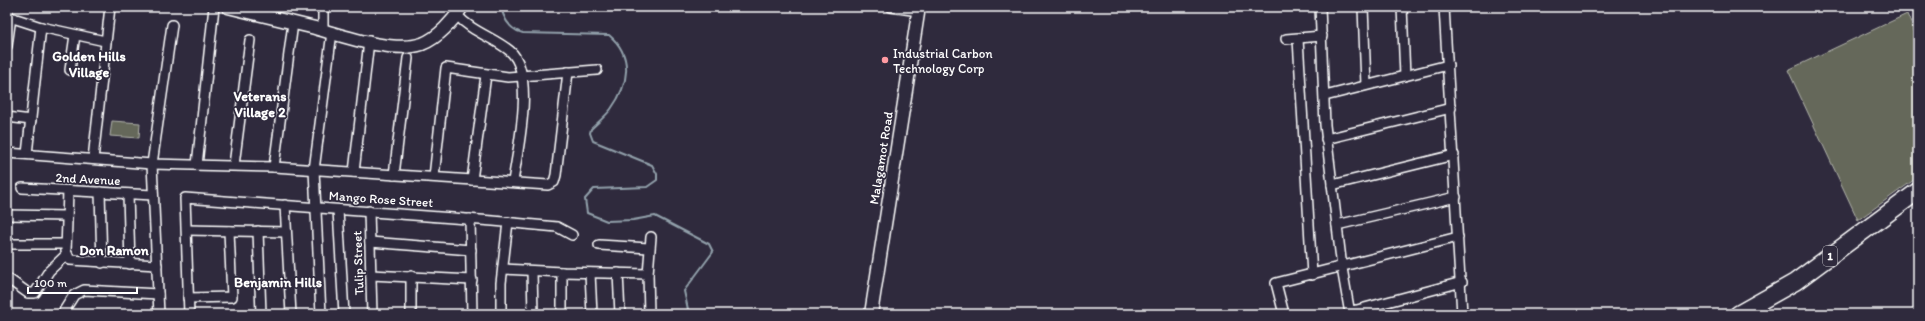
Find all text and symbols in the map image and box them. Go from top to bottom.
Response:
place label: Industrial Carbon Technology Corp [893,46,993,76]
district label: Golden Hills Village [52,48,126,81]
marker: Industrial Carbon Technology Corp [880,55,890,65]
district label: Veterans Village 2 [234,88,286,121]
street label: Malagamot Road [866,110,896,206]
street label: 2nd Avenue [55,170,121,188]
street label: Mango Rose Street [328,188,434,210]
street label: Tulip Street [349,230,367,296]
district label: Don Ramon [79,242,149,259]
road number: 1 [1823,246,1837,266]
scale bar [28,269,137,295]
district label: Benjamin Hills [234,274,322,291]
text: 100 m [34,276,67,290]

